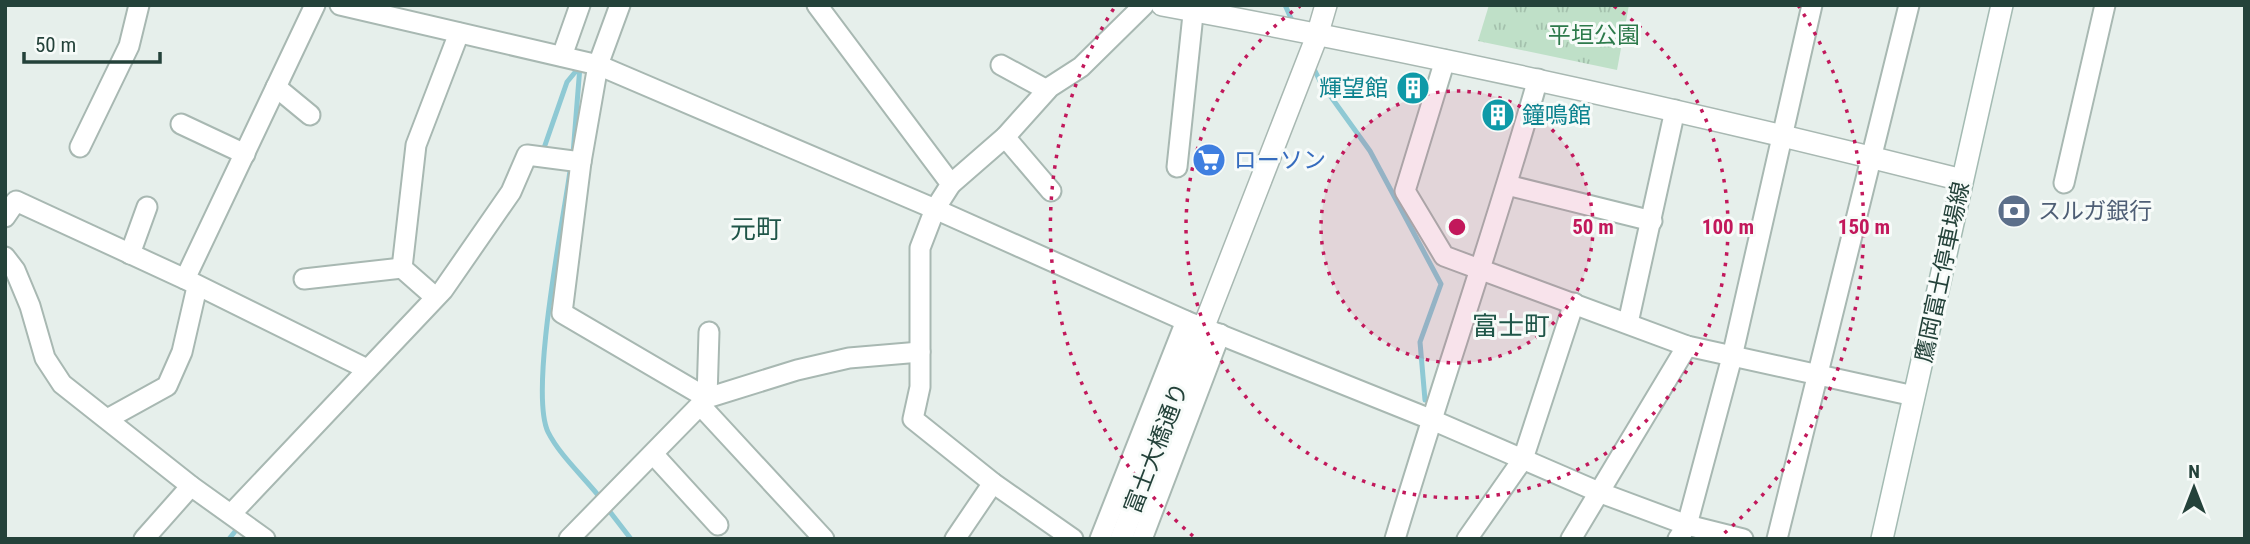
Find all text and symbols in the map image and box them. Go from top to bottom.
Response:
scale bar [24,21,161,65]
park label: 平垣公園 [1548,22,1640,49]
text: 50 m [35,33,76,57]
building icon: 輝望館 [1394,69,1432,107]
place label: 輝望館 [1319,75,1388,102]
building icon: 鐘鳴館 [1479,96,1517,134]
place label: 鐘鳴館 [1522,102,1591,129]
supermarket icon: ローソン [1190,141,1228,179]
place label: ローソン [1234,147,1326,174]
street label: 鷹岡富士停車場線 [1910,179,1975,365]
bank icon: スルガ銀行 [1995,192,2033,230]
place label: スルガ銀行 [2038,198,2152,225]
district label: 元町 [730,214,782,244]
centre of rings [1445,215,1469,239]
text: 50 m [1572,215,1614,239]
text: 100 m [1702,215,1754,239]
text: 150 m [1838,215,1890,239]
district label: 富士町 [1472,311,1550,341]
street label: 富士大橋通り [1119,379,1194,517]
north arrow [2159,453,2229,523]
text: N [2188,460,2200,483]

